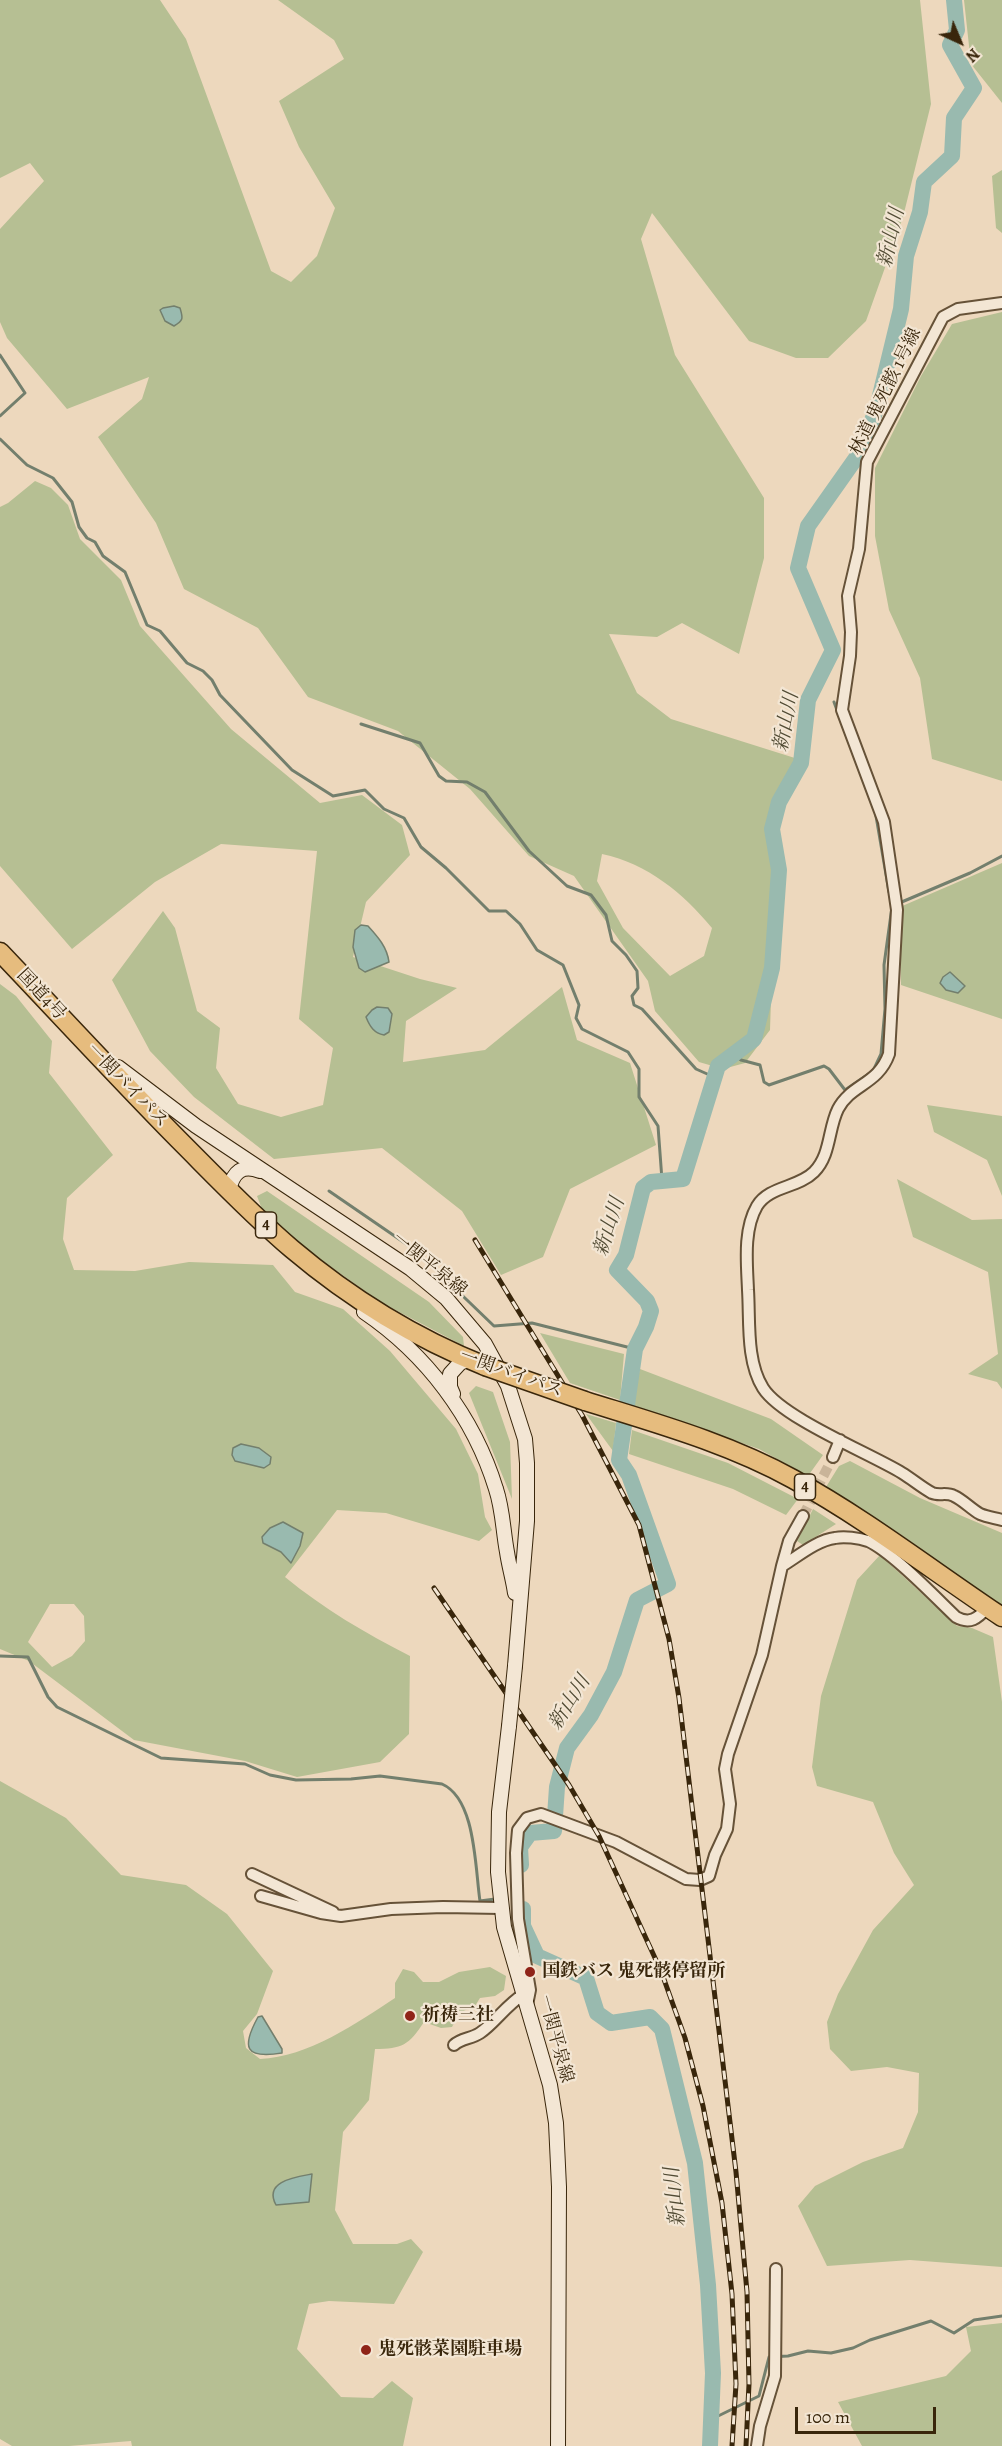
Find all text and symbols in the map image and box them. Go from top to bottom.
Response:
north arrow [930,12,990,72]
text: N [961,43,984,67]
water label: 新山川 [874,206,910,270]
street label: 林道 鬼死骸 1号線 [846,325,926,459]
water label: 新山川 [769,690,805,754]
street label: 国道4号 [12,965,70,1025]
street label: 一関バイパス [82,1040,172,1132]
water label: 新山川 [589,1195,631,1259]
road number: 4 [256,1212,276,1238]
street label: 一関平泉線 [387,1228,471,1302]
street label: 一関バイパス [457,1345,565,1403]
road number: 4 [794,1474,816,1500]
water label: 新山川 [544,1671,596,1735]
place label: 国鉄バス 鬼死骸停留所 [542,1961,725,1983]
marker: 国鉄バス 鬼死骸停留所 [523,1965,537,1979]
street label: 一関平泉線 [533,1993,577,2085]
place label: 祈祷三社 [422,2005,494,2027]
marker: 祈祷三社 [403,2009,417,2023]
water label: 新山川 [661,2166,691,2228]
place label: 鬼死骸菜園駐車場 [378,2339,522,2361]
marker: 鬼死骸菜園駐車場 [359,2343,373,2357]
scale bar [798,2395,939,2433]
text: 100 m [806,2405,850,2429]

